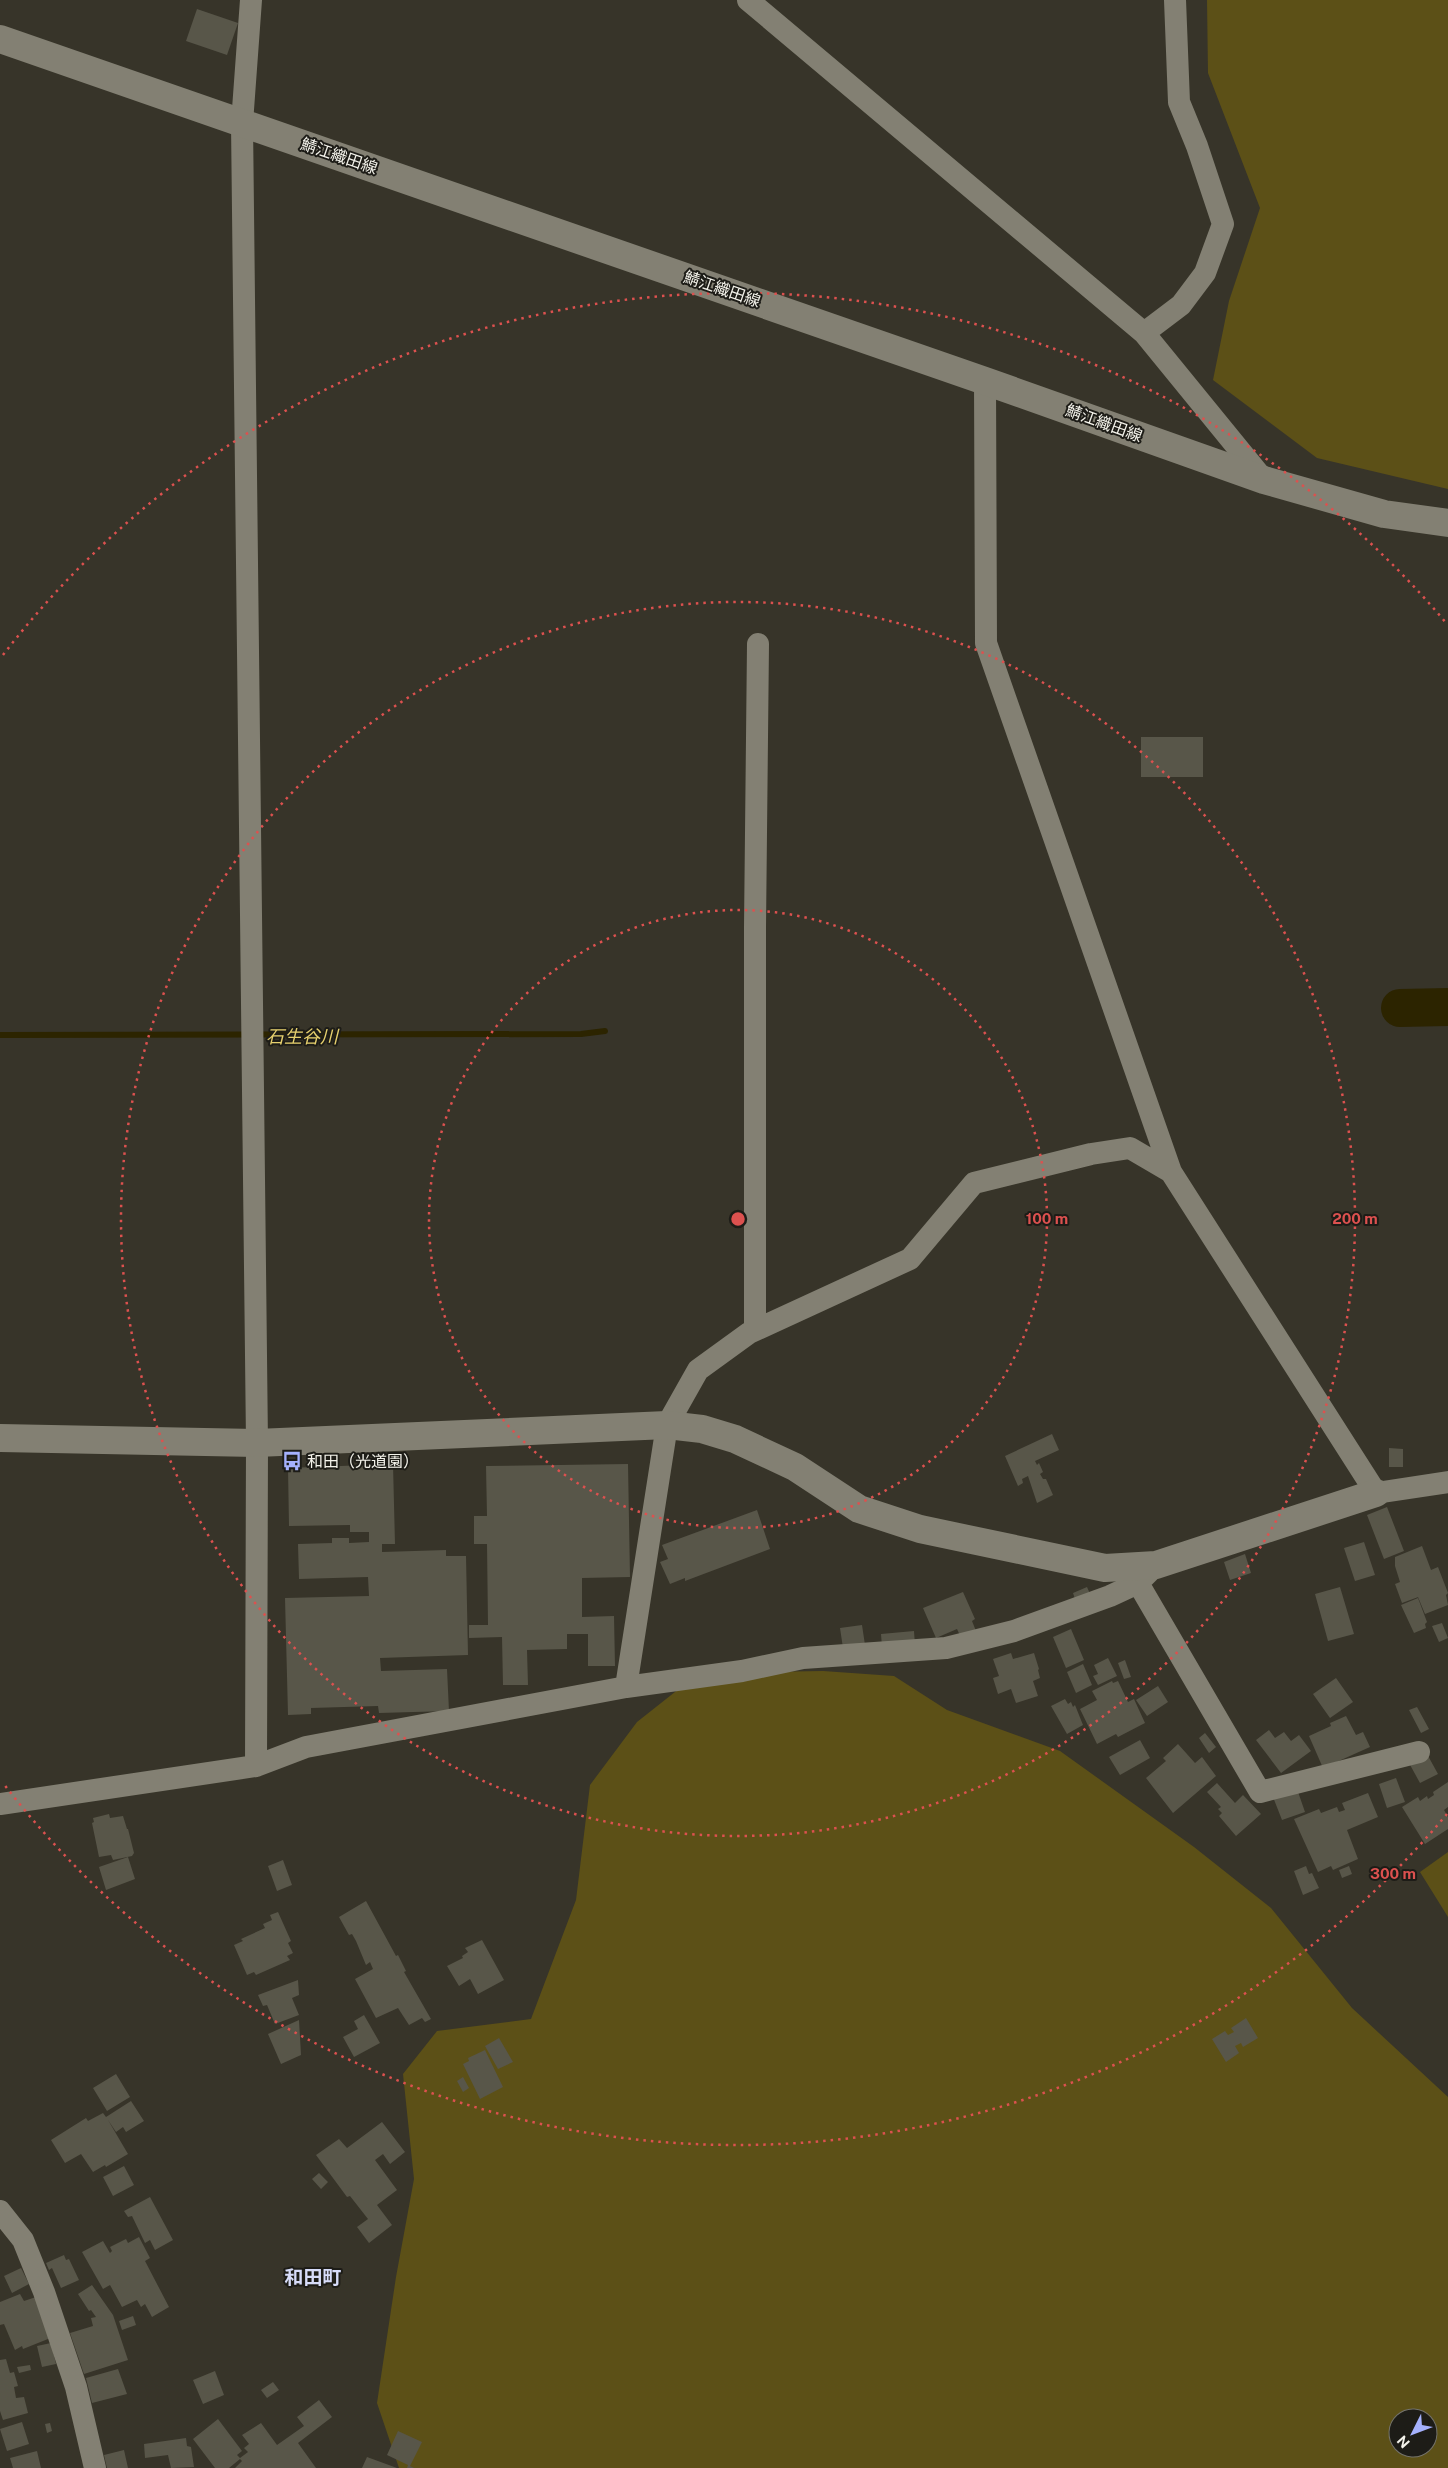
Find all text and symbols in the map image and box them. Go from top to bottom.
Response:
street label: 鯖江織田線 [298,134,380,178]
street label: 鯖江織田線 [681,267,763,311]
street label: 鯖江織田線 [1063,400,1145,446]
water label: 石生谷川 [266,1026,340,1047]
centre of rings [729,1210,747,1228]
text: 100 m [1026,1210,1068,1227]
text: 200 m [1332,1210,1378,1227]
bus stop icon: 和田（光道園） [281,1450,303,1472]
place label: 和田（光道園） [307,1452,419,1471]
text: 300 m [1370,1865,1416,1882]
district label: 和田町 [284,2266,342,2288]
north arrow [1388,2408,1438,2458]
text: N [1394,2432,1413,2451]

